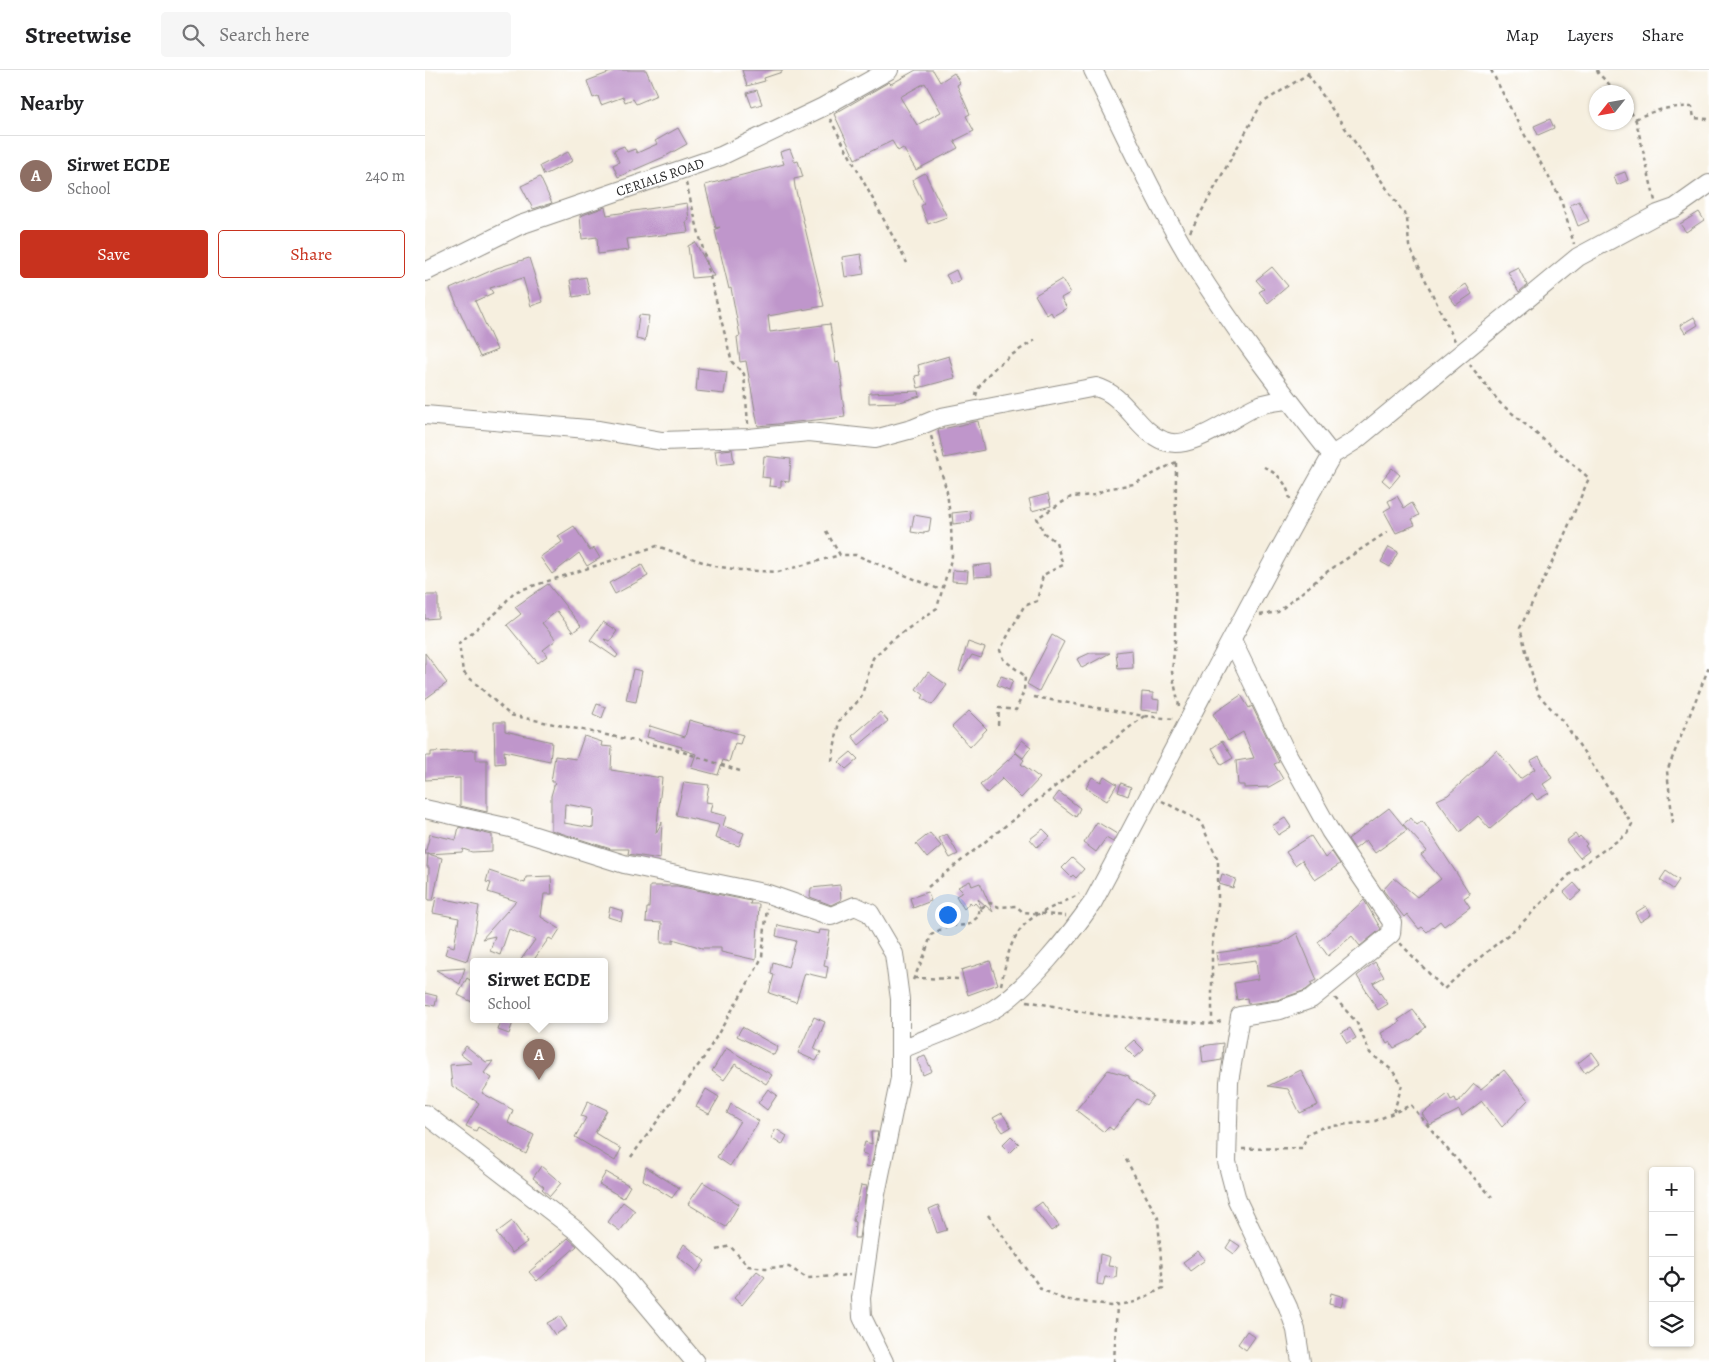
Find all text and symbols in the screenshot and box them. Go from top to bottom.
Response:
search box [161,12,511,57]
text: Streetwise [25,19,131,51]
icon: search [179,21,207,49]
text: Search here [219,22,310,48]
text: Map [1506,23,1539,47]
text: Layers [1567,23,1614,47]
text: Share [1642,23,1684,47]
north arrow [1589,85,1634,130]
text: Nearby [20,89,83,117]
text: Sirwet ECDE [67,152,170,178]
street label: CERIALS ROAD [613,153,707,201]
text: A [31,165,41,187]
text: 240 m [365,165,405,187]
text: School [67,178,110,200]
button: Save [20,230,208,278]
button: Share [218,230,405,278]
your location [935,902,961,928]
popup [470,958,608,1023]
text: Sirwet ECDE [487,967,591,993]
text: School [487,993,531,1015]
pin: A [523,1039,555,1080]
map controls [1649,1167,1694,1347]
button: + [1649,1167,1694,1212]
button: − [1649,1212,1694,1257]
button: locate [1649,1257,1694,1302]
button: layers [1649,1302,1694,1347]

